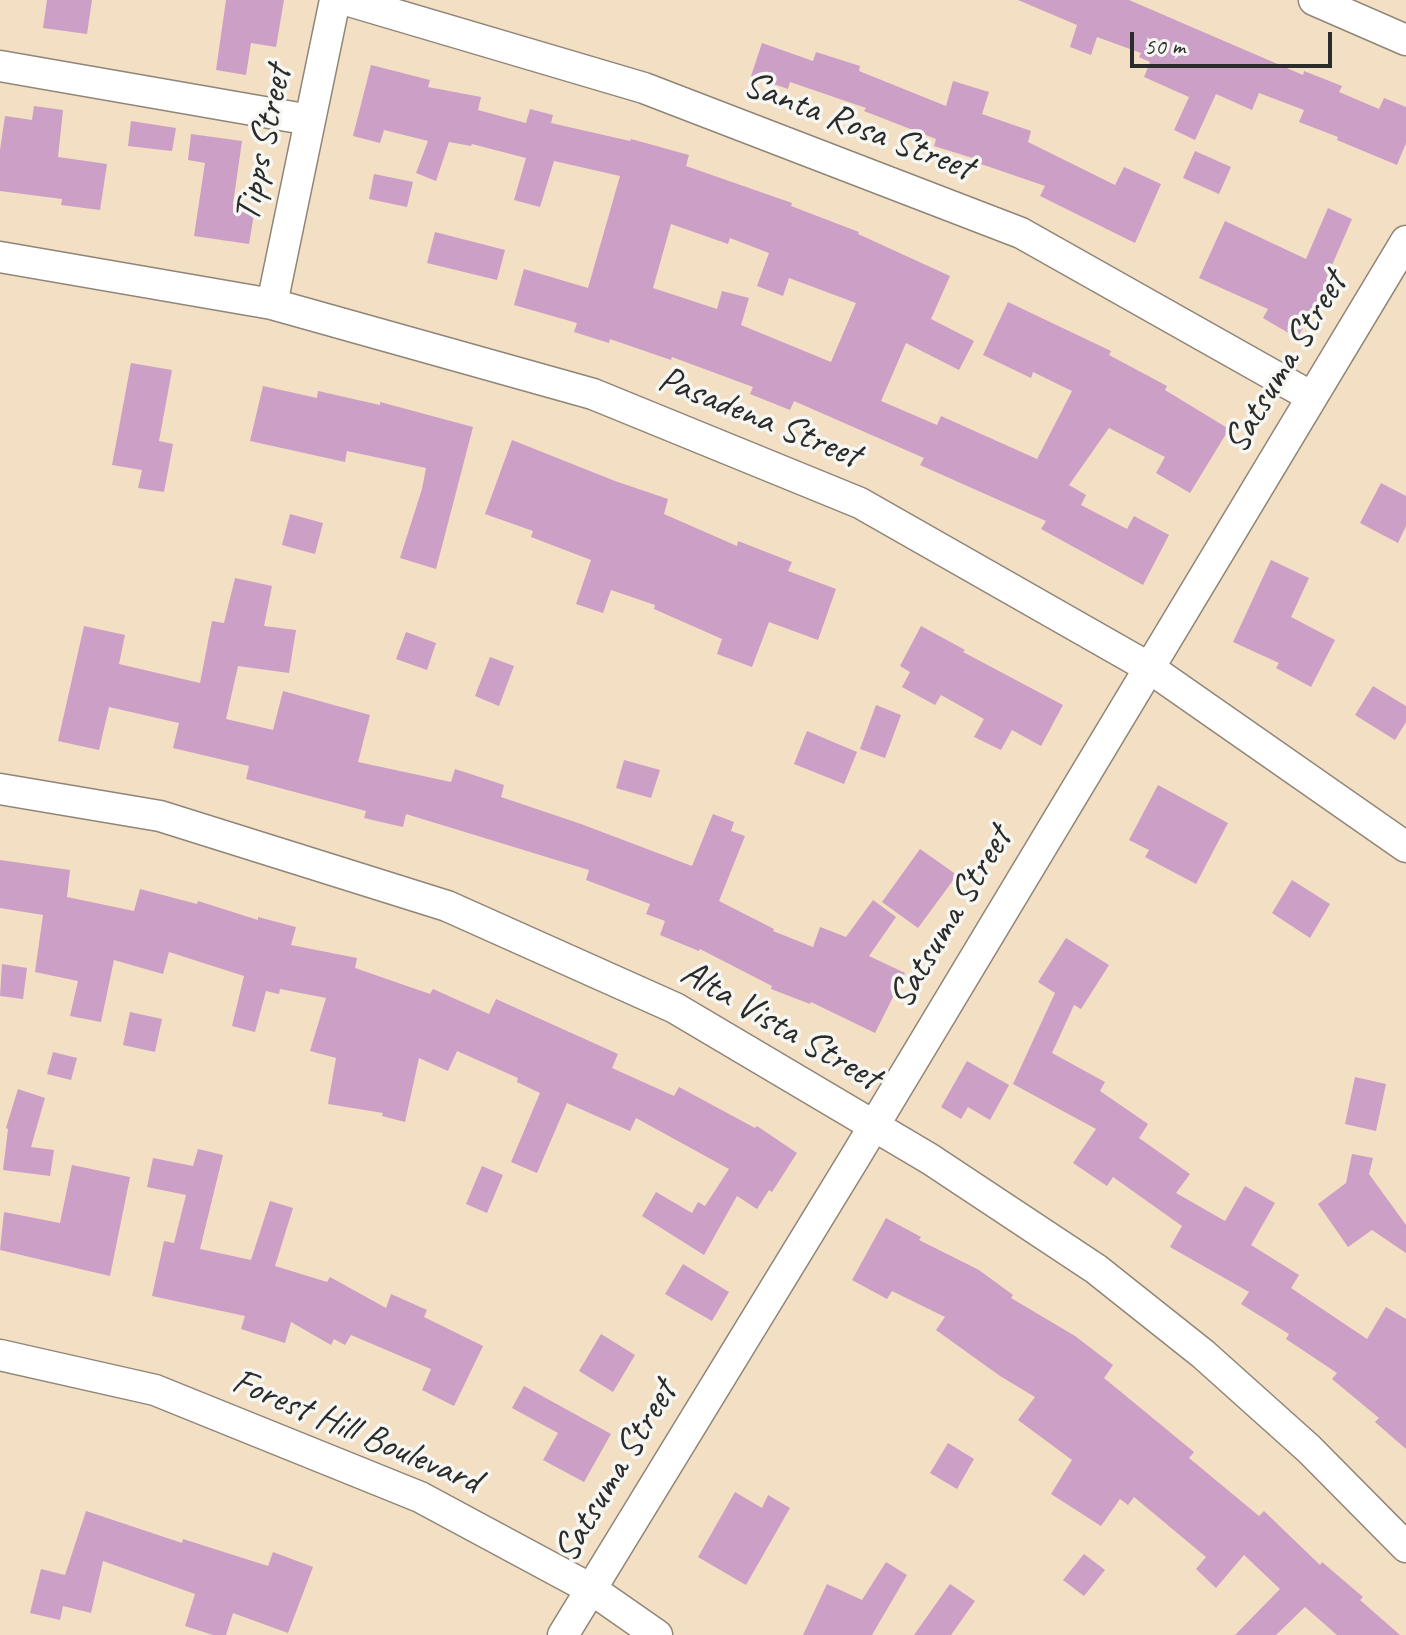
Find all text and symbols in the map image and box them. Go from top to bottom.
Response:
scale bar [1134,16,1336,66]
text: 50 m [1144,31,1185,61]
street label: Tipps Street [225,62,303,226]
street label: Santa Rosa Street [737,62,979,192]
street label: Satsuma Street [1214,264,1358,462]
street label: Pasadena Street [651,357,867,479]
street label: Satsuma Street [879,819,1023,1017]
street label: Alta Vista Street [672,951,888,1101]
street label: Forest Hill Boulevard [225,1359,487,1505]
street label: Satsuma Street [544,1373,688,1571]

